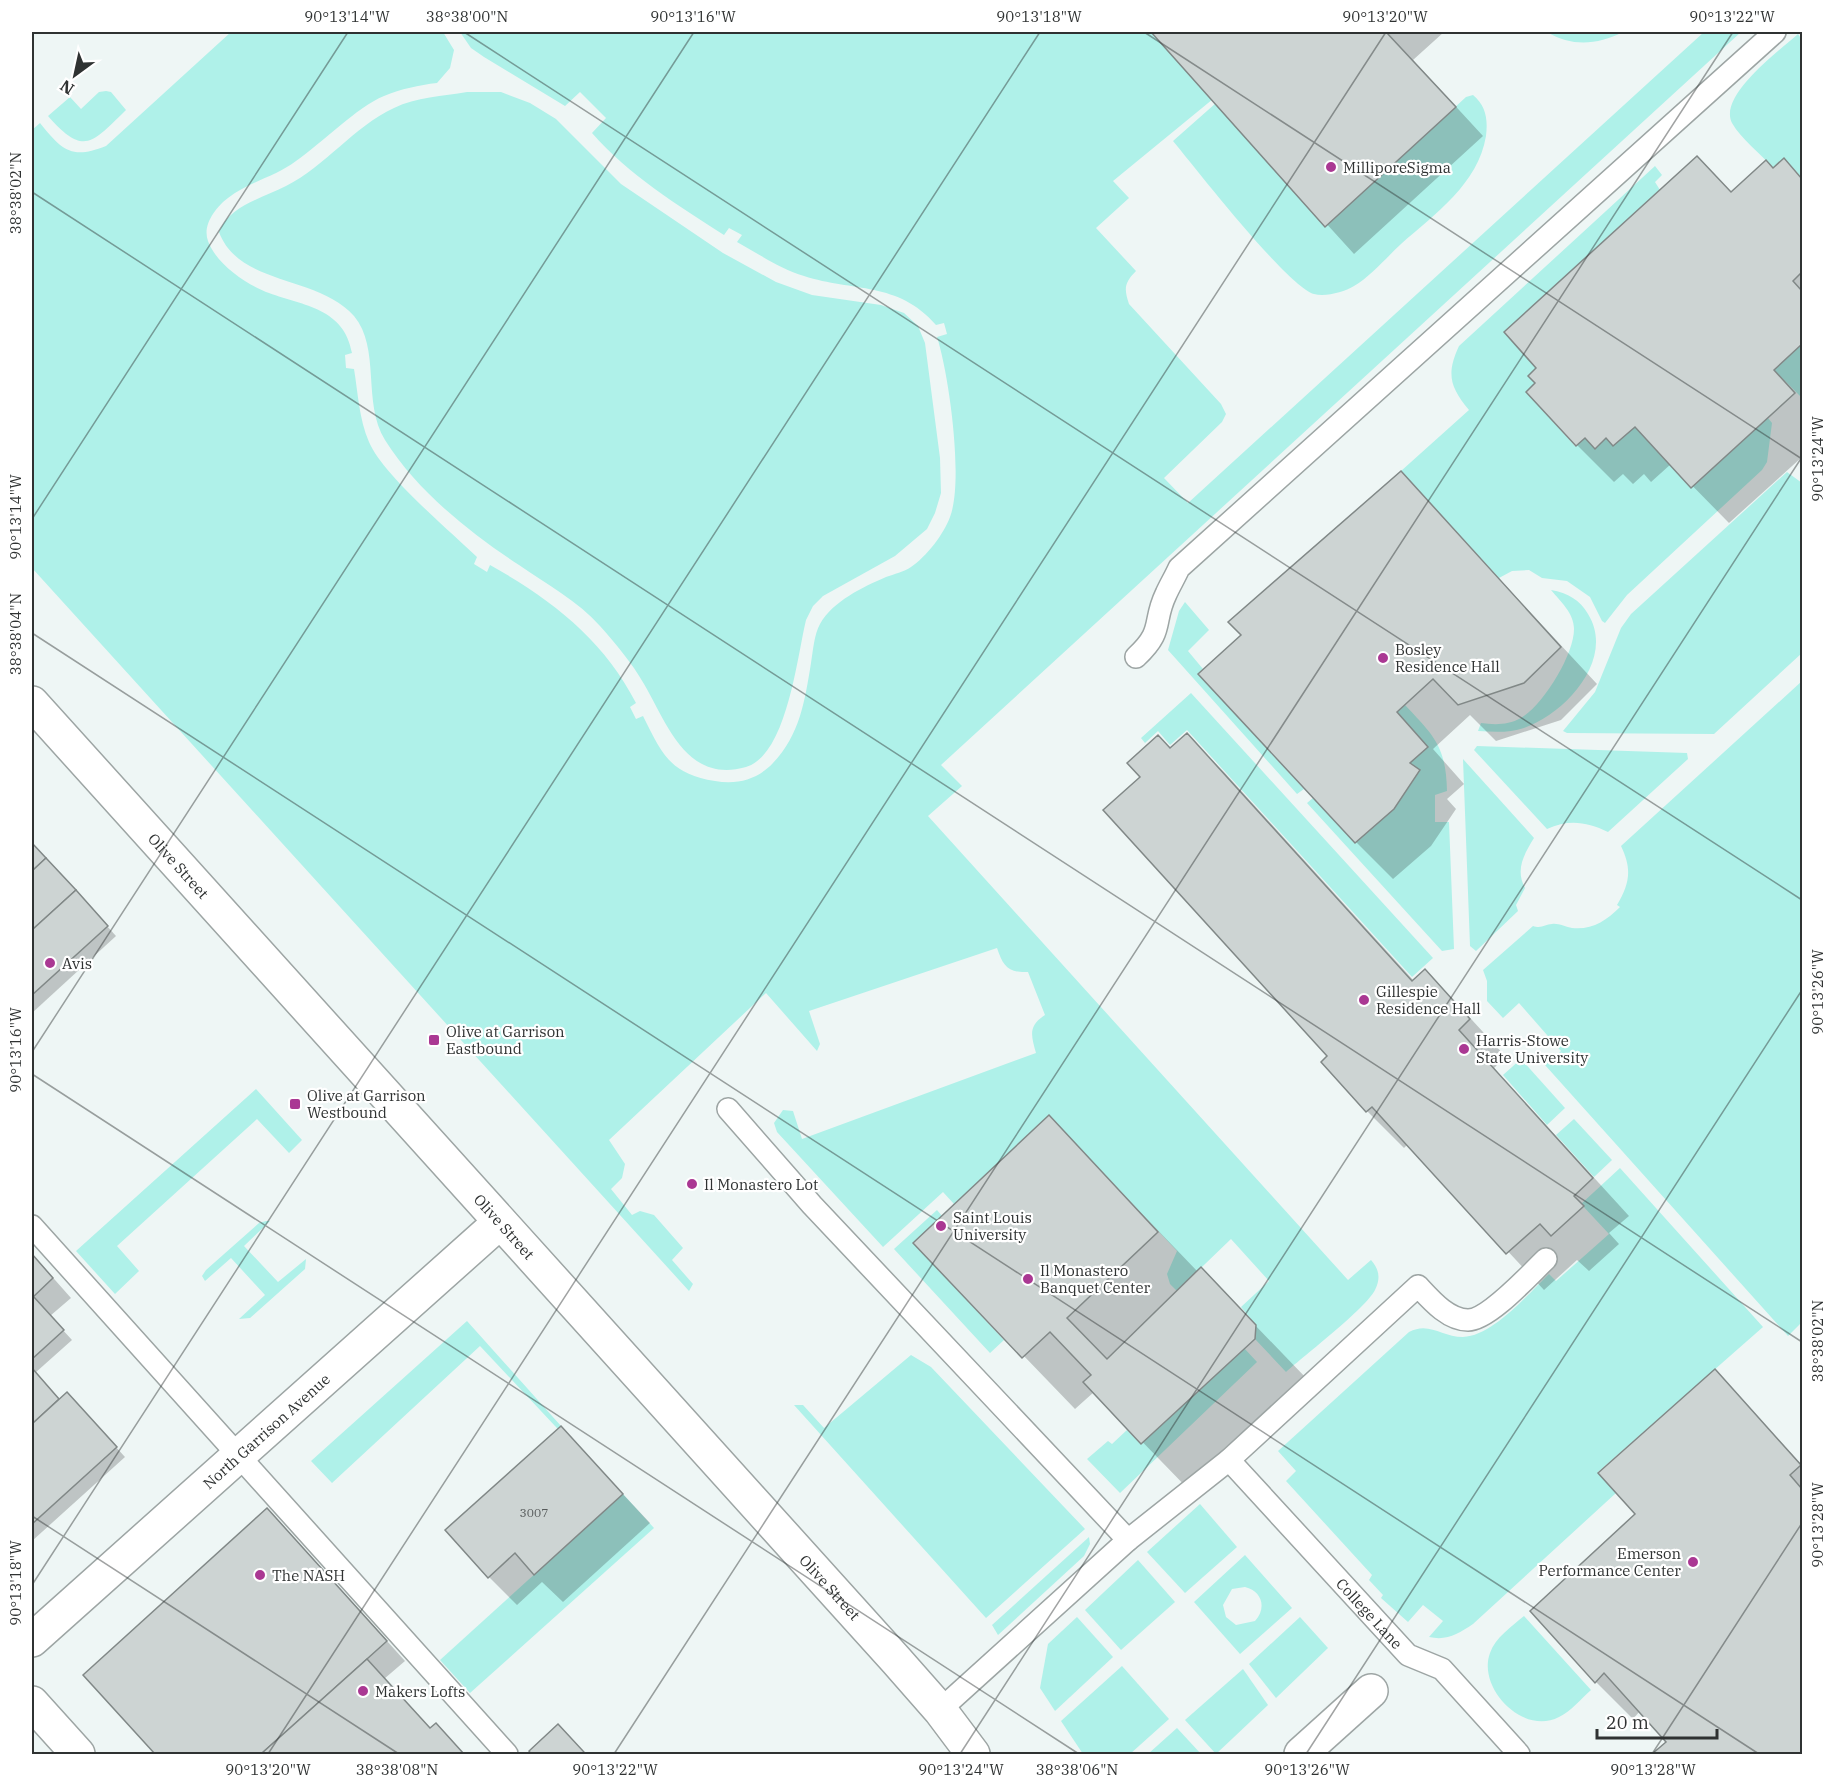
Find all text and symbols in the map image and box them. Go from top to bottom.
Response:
text: 90°13'14"W [304,7,390,26]
text: 38°38'00"N [426,7,508,26]
text: 90°13'16"W [650,7,736,26]
text: 90°13'18"W [996,7,1082,26]
text: 90°13'20"W [1342,7,1428,26]
text: 90°13'22"W [1689,7,1775,26]
north arrow [45,45,105,105]
text: N [56,76,78,99]
text: 38°38'02"N [6,152,25,234]
place label: MilliporeSigma [1343,158,1451,177]
marker: MilliporeSigma [1324,160,1338,174]
text: 90°13'24"W [1808,416,1827,502]
text: 90°13'14"W [6,474,25,560]
text: 38°38'04"N [6,593,25,675]
place label: Bosley Residence Hall [1395,640,1500,676]
marker: Bosley Residence Hall [1376,651,1390,665]
street label: Olive Street [144,829,213,902]
text: 90°13'26"W [1808,949,1827,1035]
place label: Avis [62,954,92,973]
marker: Avis [43,956,57,970]
place label: Gillespie Residence Hall [1376,982,1481,1018]
marker: Gillespie Residence Hall [1357,993,1371,1007]
text: 90°13'16"W [6,1007,25,1093]
place label: Olive at Garrison Eastbound [446,1022,565,1058]
place label: Harris-Stowe State University [1476,1031,1588,1067]
marker: Olive at Garrison Eastbound [427,1033,441,1047]
marker: Harris-Stowe State University [1457,1042,1471,1056]
place label: Olive at Garrison Westbound [307,1086,426,1122]
marker: Olive at Garrison Westbound [288,1097,302,1111]
place label: Il Monastero Lot [704,1175,818,1194]
marker: Il Monastero Lot [685,1177,699,1191]
street label: Olive Street [470,1190,539,1263]
place label: Saint Louis University [953,1208,1032,1244]
marker: Saint Louis University [934,1219,948,1233]
place label: Il Monastero Banquet Center [1040,1261,1150,1297]
marker: Il Monastero Banquet Center [1021,1272,1035,1286]
text: 38°38'02"N [1808,1300,1827,1382]
street label: North Garrison Avenue [199,1369,334,1493]
text: 90°13'28"W [1808,1482,1827,1568]
house number: 3007 [520,1505,548,1520]
text: 90°13'18"W [6,1540,25,1626]
place label: Emerson Performance Center [1538,1544,1681,1580]
street label: Olive Street [796,1550,864,1624]
marker: Emerson Performance Center [1686,1555,1700,1569]
place label: The NASH [272,1566,345,1585]
marker: The NASH [253,1568,267,1582]
street label: College Lane [1332,1574,1407,1653]
place label: Makers Lofts [375,1682,465,1701]
marker: Makers Lofts [356,1684,370,1698]
scale bar [1597,1702,1717,1740]
text: 20 m [1606,1711,1649,1734]
text: 90°13'20"W [225,1760,311,1779]
text: 38°38'08"N [356,1760,438,1779]
text: 90°13'22"W [572,1760,658,1779]
text: 90°13'24"W [918,1760,1004,1779]
text: 38°38'06"N [1036,1760,1118,1779]
text: 90°13'26"W [1264,1760,1350,1779]
text: 90°13'28"W [1610,1760,1696,1779]

